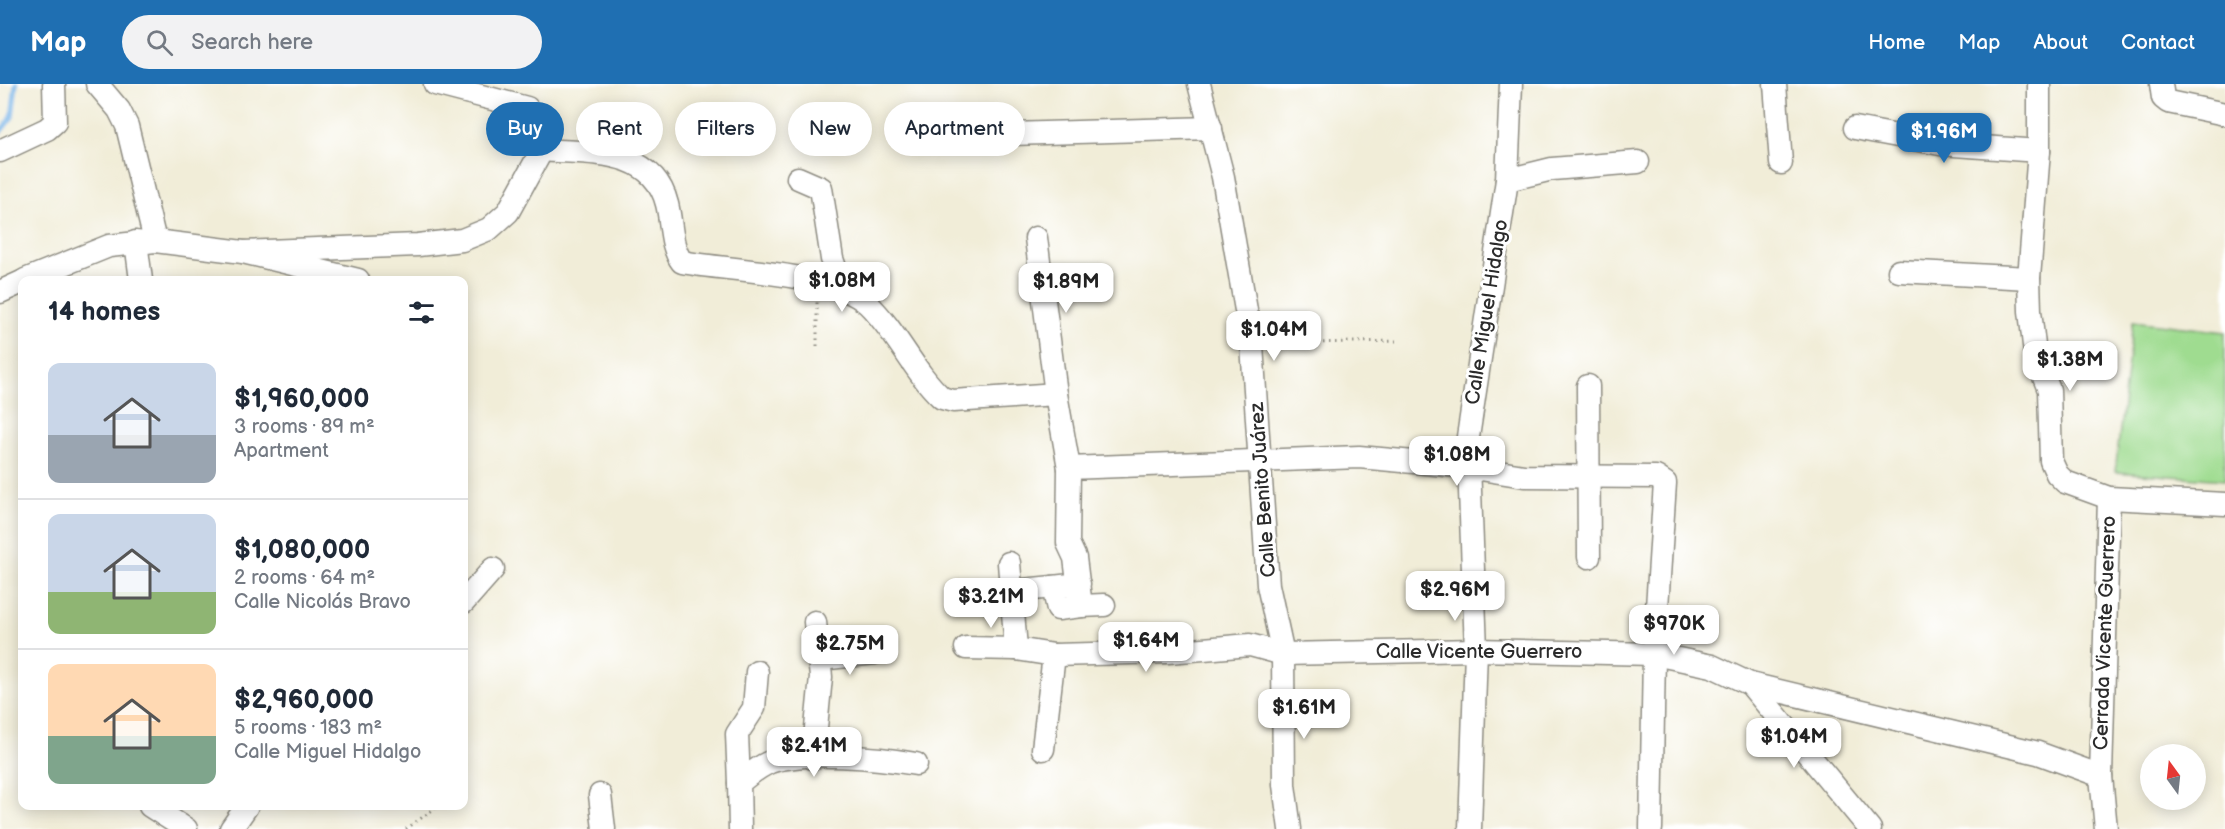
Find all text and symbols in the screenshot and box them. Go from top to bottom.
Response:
search box [122,15,542,69]
text: Map [30,26,86,59]
icon: search [143,26,176,59]
text: Search here [191,29,313,56]
text: Home [1868,30,1925,55]
text: Map [1958,30,2000,55]
text: About [2033,30,2088,55]
text: Contact [2121,30,2195,55]
chip: Buy [486,102,564,156]
chip: Rent [576,102,663,156]
chip: Filters [675,102,776,156]
chip: New [788,102,872,156]
chip: Apartment [884,102,1025,156]
pin: $1.96M [1895,113,1993,164]
text: $1.96M [1910,120,1978,144]
street label: Calle Miguel Hidalgo [1461,218,1513,406]
pin: $1.08M [793,262,891,313]
pin: $1.89M [1017,263,1115,314]
text: $1.08M [808,269,876,293]
text: $1.89M [1033,270,1099,294]
icon: filters [405,296,438,329]
text: 14 homes [48,297,160,328]
pin: $1.04M [1225,311,1323,362]
text: $1.04M [1240,318,1308,342]
pin: $1.38M [2021,341,2119,392]
text: $1.38M [2037,348,2103,372]
text: $1,960,000 [234,384,369,415]
icon: home [96,387,168,459]
street label: Calle Benito Juárez [1245,401,1281,578]
text: 3 rooms · 89 m² [234,415,375,439]
pin: $1.08M [1408,436,1506,487]
text: Apartment [234,439,329,463]
text: $1.08M [1423,443,1491,467]
street label: Cerrada Vicente Guerrero [2089,515,2121,751]
text: $1,080,000 [234,535,370,566]
icon: home [96,538,168,610]
text: 2 rooms · 64 m² [234,566,375,590]
pin: $2.96M [1406,571,1504,622]
pin: $3.21M [942,578,1040,629]
text: $2.96M [1420,578,1490,602]
text: $3.21M [958,585,1024,609]
text: Calle Nicolás Bravo [234,590,411,614]
pin: $970K [1632,605,1716,656]
text: $970K [1643,612,1705,636]
pin: $1.64M [1097,622,1195,673]
pin: $2.75M [801,625,899,676]
text: $1.64M [1112,629,1180,653]
text: $2.75M [815,632,885,656]
street label: Calle Vicente Guerrero [1376,640,1582,664]
text: $2,960,000 [234,685,374,716]
icon: home [96,688,168,760]
pin: $1.61M [1255,689,1353,740]
text: $1.61M [1272,696,1336,720]
text: 5 rooms · 183 m² [234,716,382,740]
pin: $1.04M [1745,718,1843,769]
text: $1.04M [1760,725,1828,749]
pin: $2.41M [765,727,863,778]
text: $2.41M [781,734,847,758]
text: Calle Miguel Hidalgo [234,740,421,764]
north arrow [2140,744,2206,810]
map controls [2140,744,2206,810]

